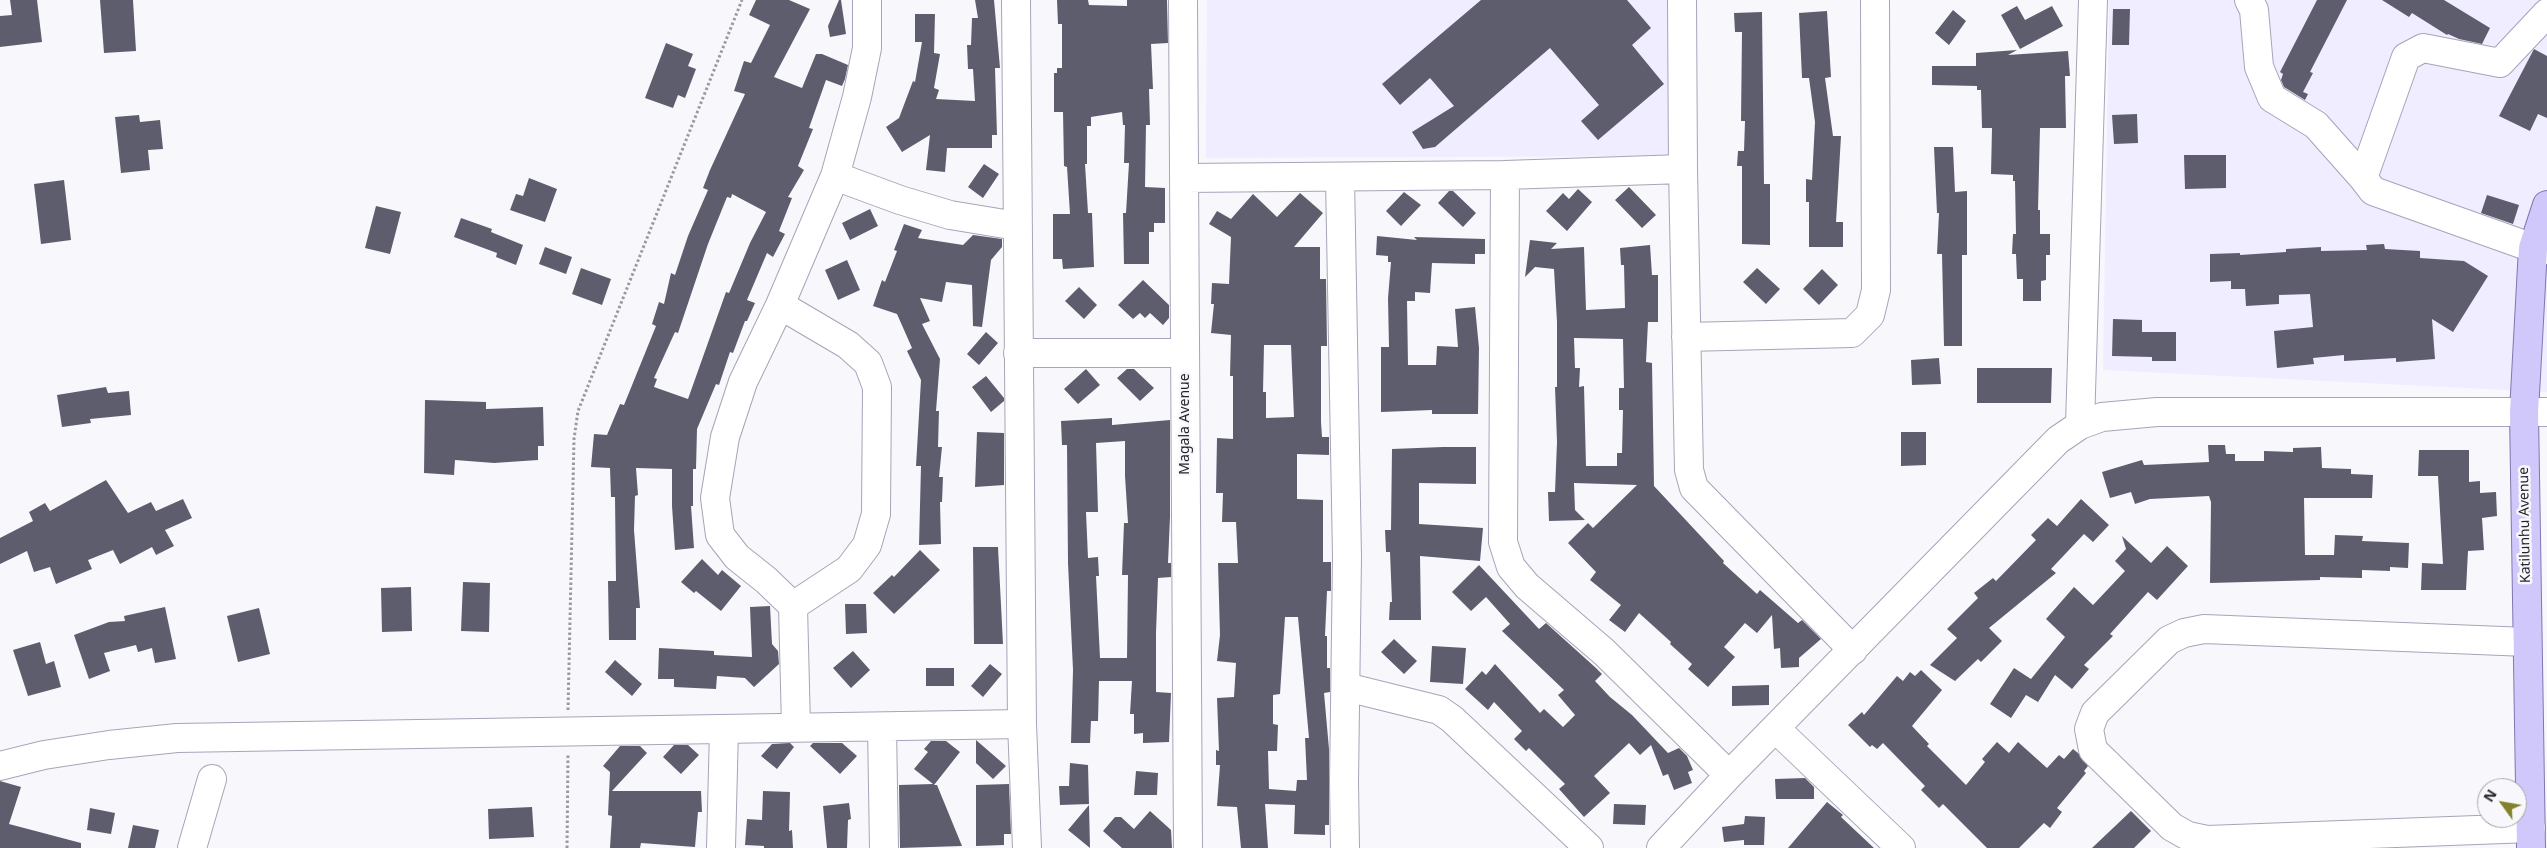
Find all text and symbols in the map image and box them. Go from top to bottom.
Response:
street label: Magala Avenue [1177,373,1193,475]
street label: Katilunhu Avenue [2516,467,2534,583]
north arrow [2477,778,2527,828]
text: N [2479,785,2501,805]

